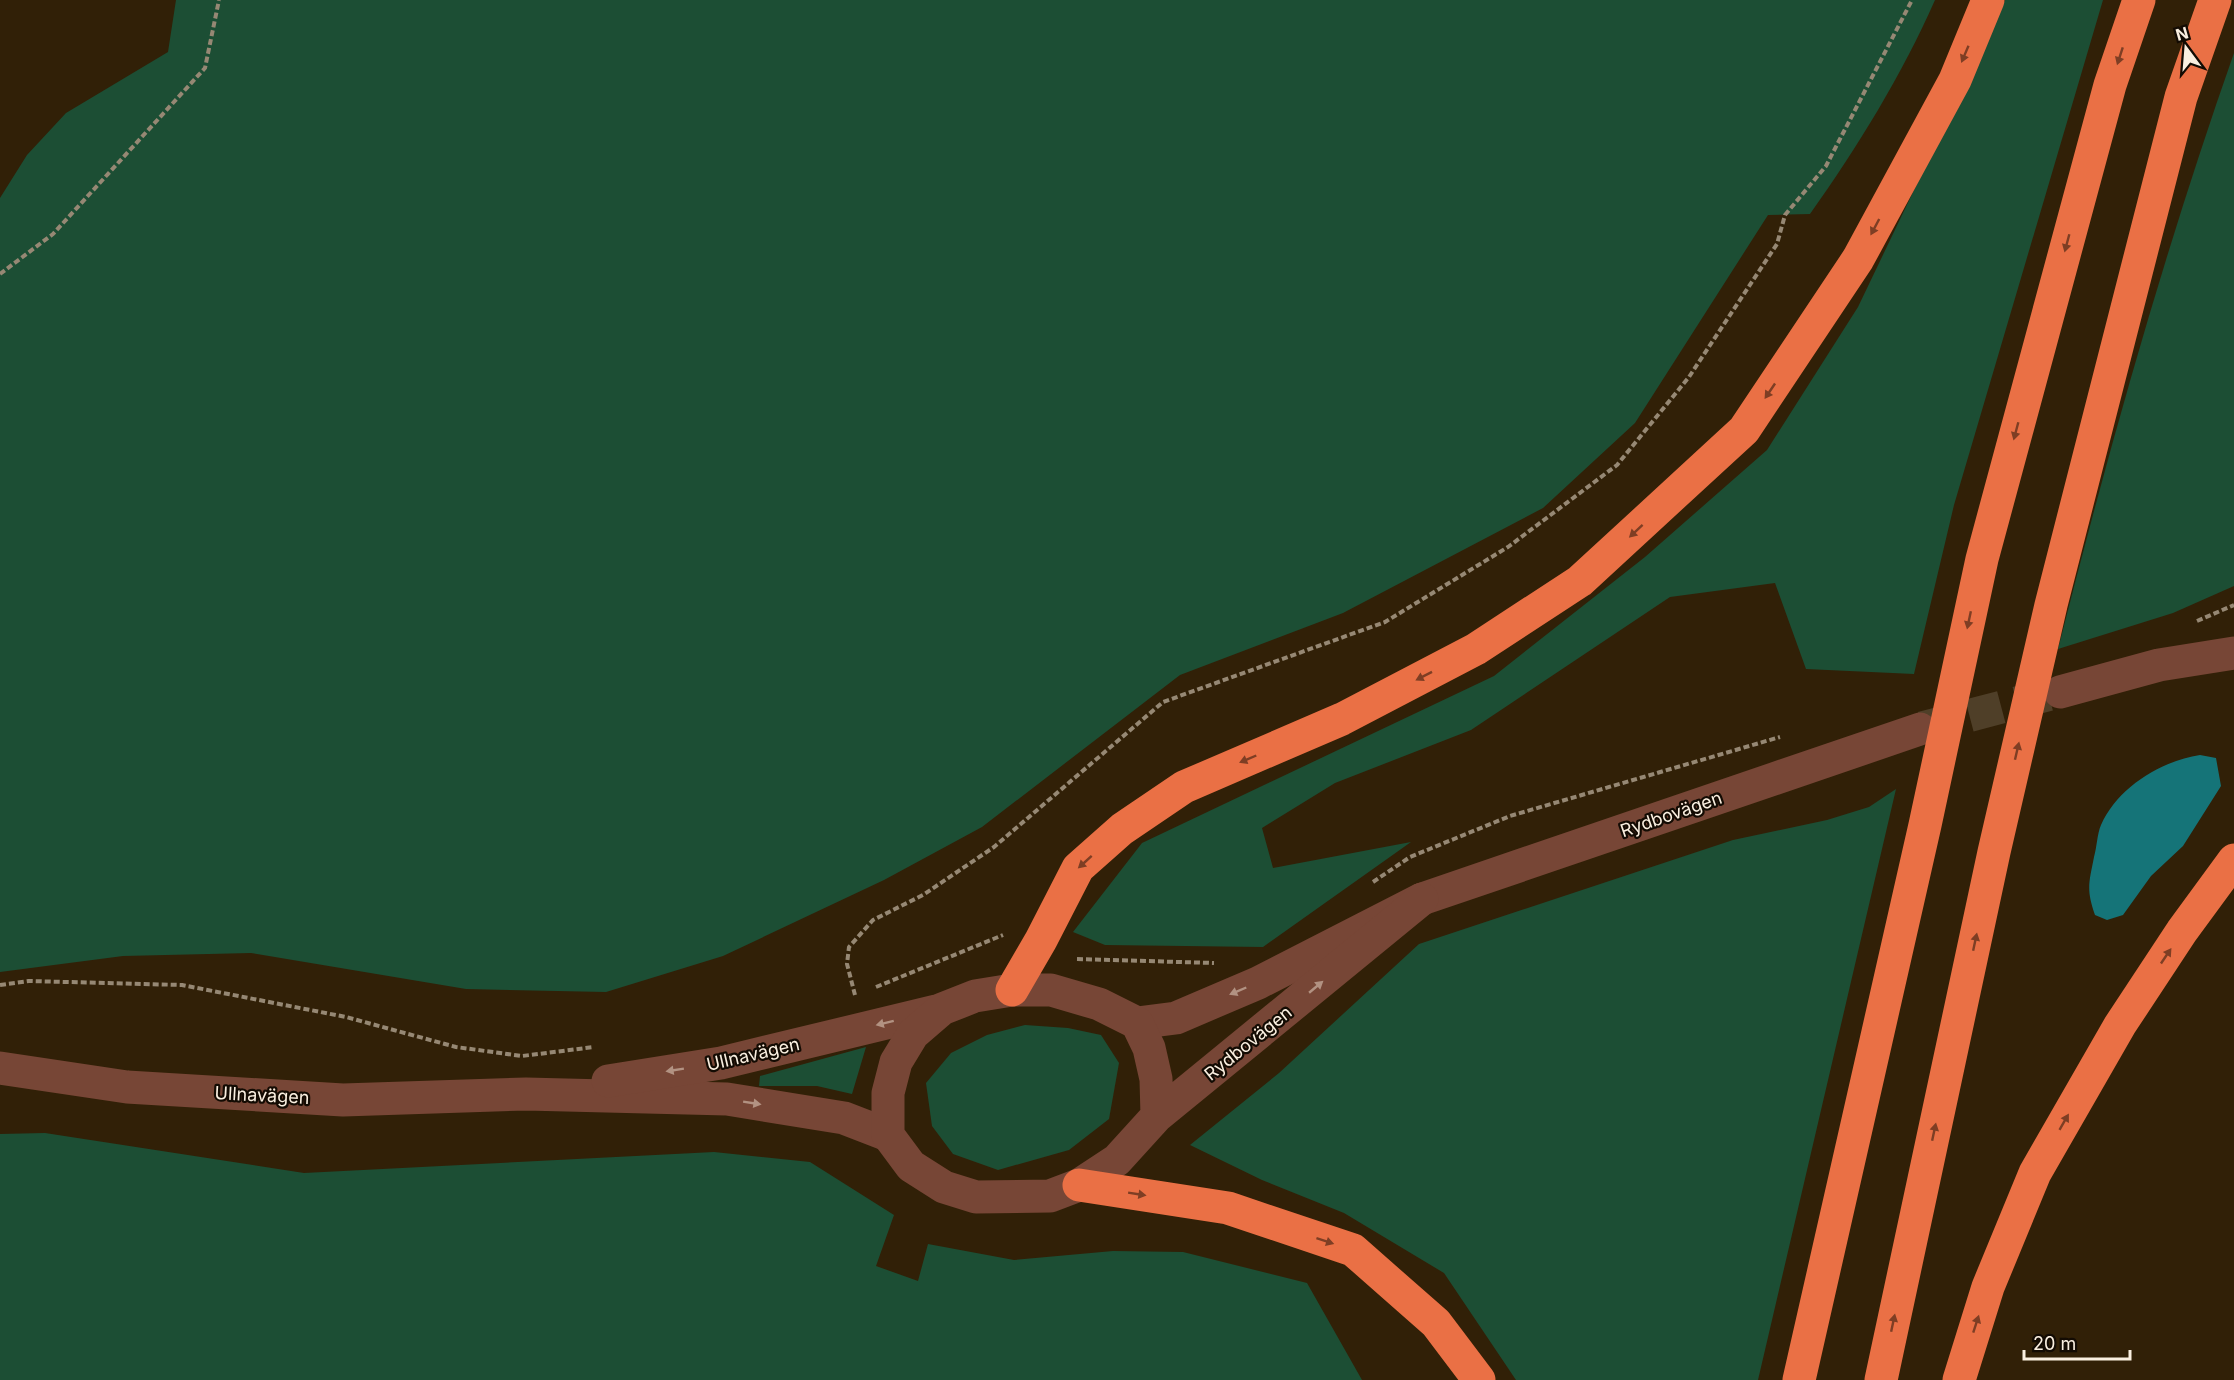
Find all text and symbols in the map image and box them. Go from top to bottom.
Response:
north arrow [2156,18,2216,78]
text: N [2173,22,2190,45]
one-way arrow [1960,45,1969,63]
one-way arrow [2115,47,2125,65]
one-way arrow [1870,219,1880,236]
one-way arrow [2062,234,2072,252]
one-way arrow [1764,382,1776,398]
one-way arrow [2011,422,2021,440]
one-way arrow [1629,524,1644,537]
one-way arrow [1963,611,1973,630]
one-way arrow [1416,671,1433,681]
one-way arrow [2013,742,2023,760]
one-way arrow [1239,754,1257,764]
street label: Rydbovägen [1617,787,1725,841]
one-way arrow [1077,855,1092,869]
one-way arrow [1971,932,1980,951]
one-way arrow [2160,948,2171,964]
one-way arrow [1308,981,1324,994]
one-way arrow [1229,986,1247,996]
street label: Rydbovägen [1200,1001,1296,1085]
one-way arrow [876,1018,894,1028]
street label: Ullnavägen [704,1033,802,1075]
one-way arrow [665,1066,684,1075]
street label: Ullnavägen [214,1082,310,1108]
one-way arrow [743,1099,762,1108]
one-way arrow [2059,1114,2070,1130]
one-way arrow [1930,1122,1939,1141]
one-way arrow [1127,1190,1146,1199]
one-way arrow [1316,1236,1334,1246]
one-way arrow [1889,1313,1898,1332]
one-way arrow [1972,1315,1982,1333]
scale bar [2024,1323,2130,1361]
text: 20 m [2033,1333,2076,1354]

